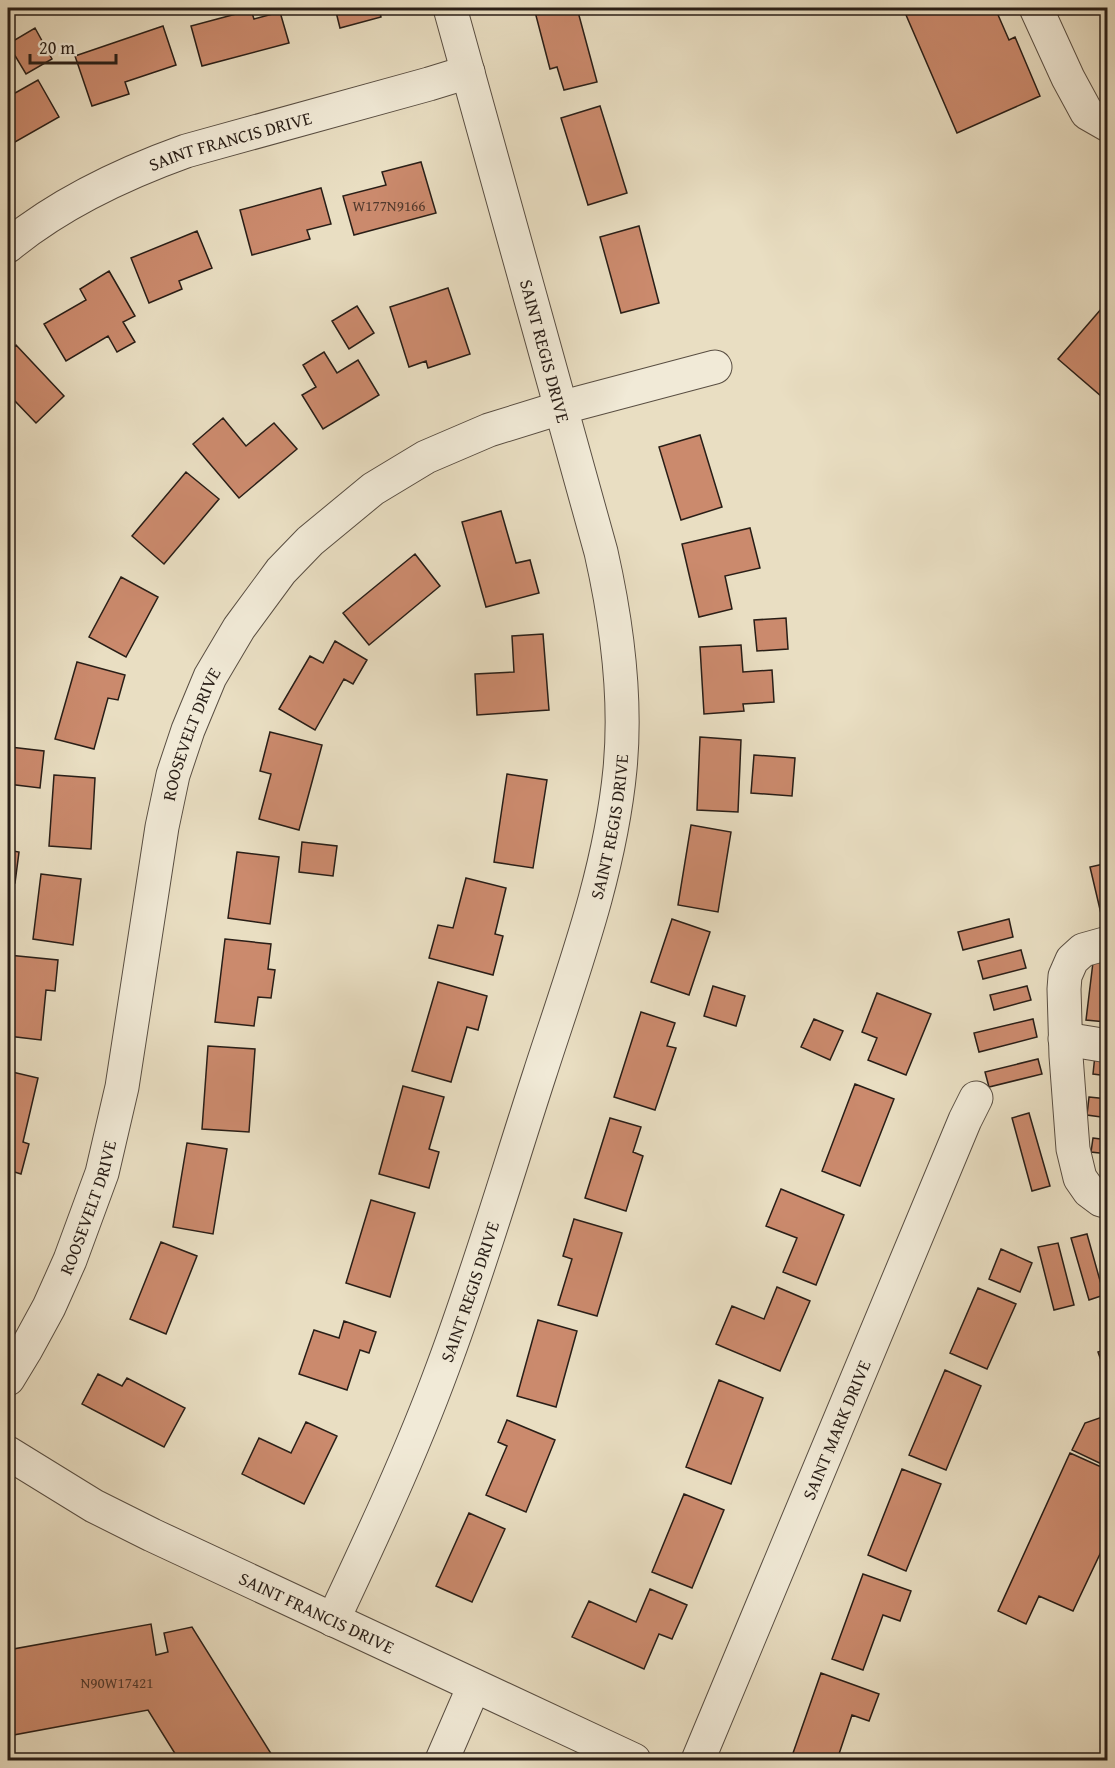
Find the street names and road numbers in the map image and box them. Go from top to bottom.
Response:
street label: SAINT FRANCIS DRIVE [144,104,315,178]
street label: SAINT REGIS DRIVE [513,276,577,426]
street label: ROOSEVELT DRIVE [154,662,227,803]
street label: SAINT REGIS DRIVE [582,753,635,902]
street label: ROOSEVELT DRIVE [52,1138,123,1279]
street label: SAINT REGIS DRIVE [433,1217,506,1366]
street label: SAINT MARK DRIVE [795,1355,877,1504]
street label: SAINT FRANCIS DRIVE [235,1564,399,1660]

